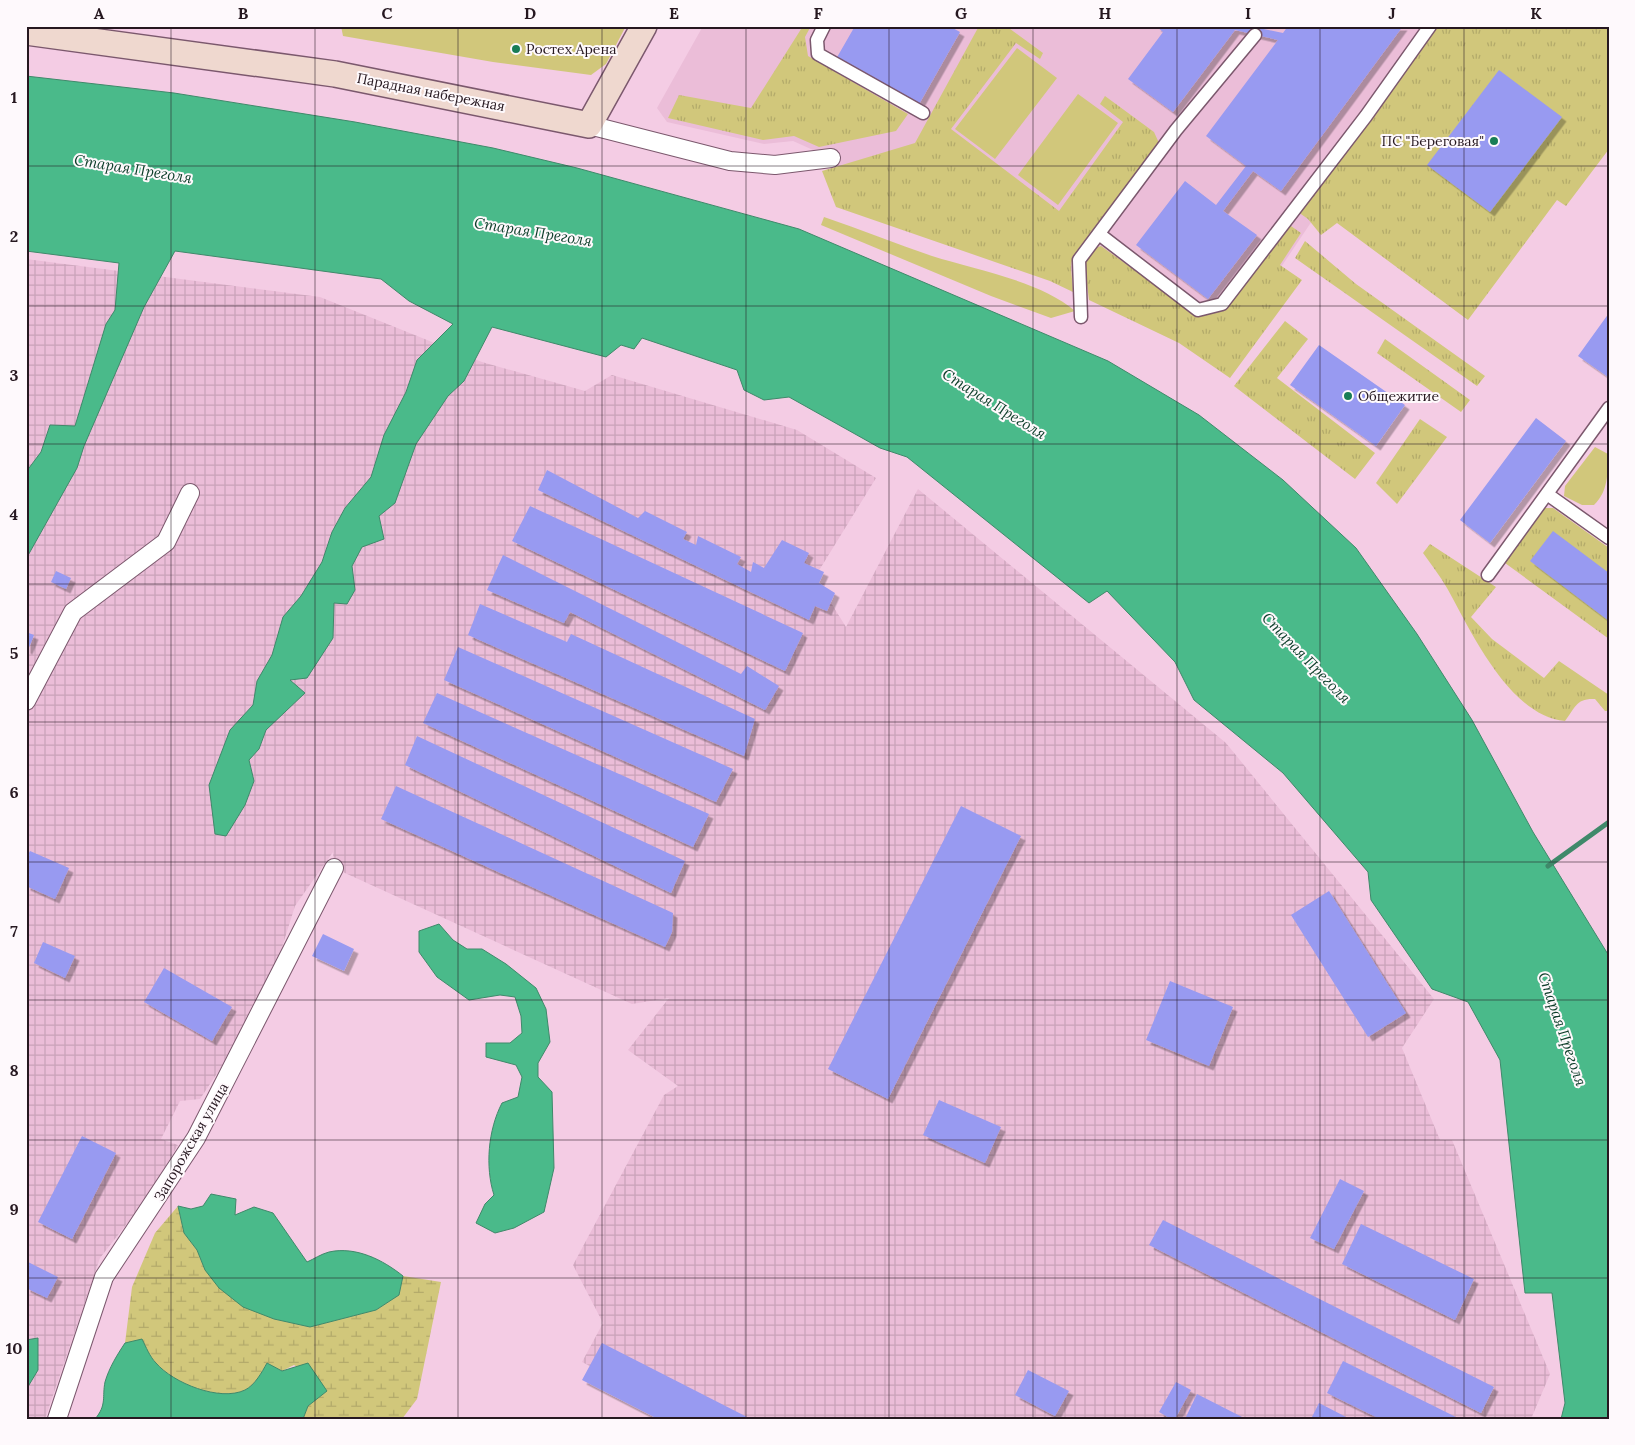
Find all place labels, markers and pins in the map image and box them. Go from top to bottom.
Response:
place label: Ростех Арена [526,40,616,58]
marker: Ростех Арена [510,43,522,55]
place label: ПС "Береговая" [1382,132,1484,150]
marker: ПС "Береговая" [1488,135,1500,147]
place label: Общежитие [1358,387,1439,405]
marker: Общежитие [1342,390,1354,402]

